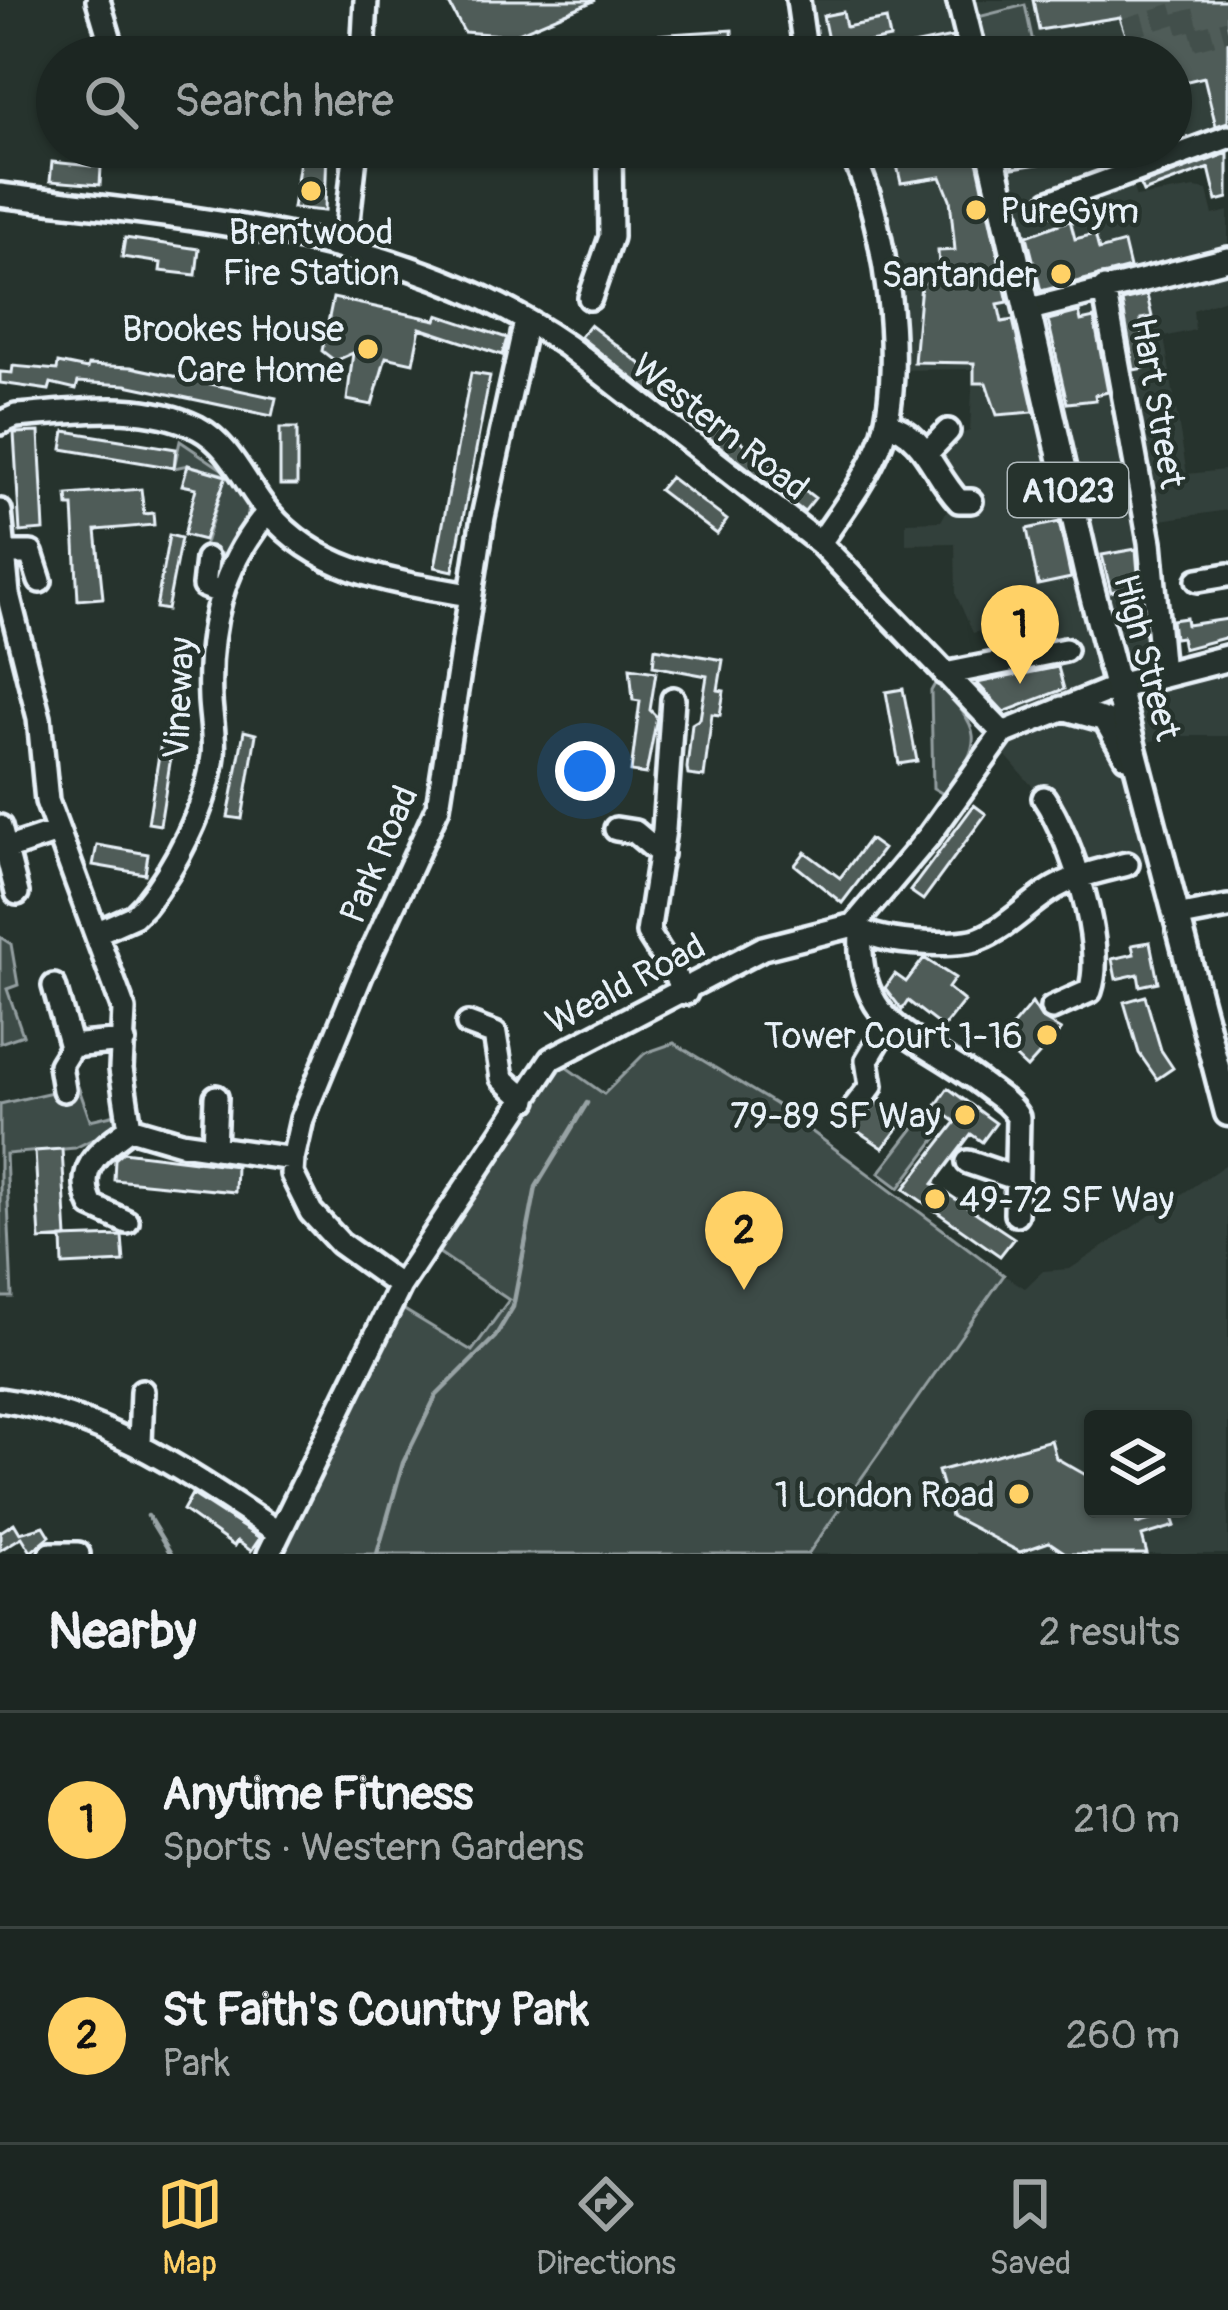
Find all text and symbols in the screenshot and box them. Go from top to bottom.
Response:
search box [36,36,1192,168]
icon: search [78,69,144,135]
text: Search here [174,74,394,130]
marker: Brentwood Fire Station [298,178,324,204]
place label: PureGym [1000,189,1139,234]
marker: PureGym [963,197,989,223]
place label: Brentwood Fire Station [222,210,400,296]
place label: Santander [881,253,1037,298]
marker: Santander [1048,261,1074,287]
place label: Brookes House Care Home [122,307,344,393]
street label: Hart Street [1120,314,1195,493]
marker: Brookes House Care Home [355,336,381,362]
street label: Western Road [623,344,818,510]
road number: A1023 [1008,463,1128,517]
street label: High Street [1103,569,1190,746]
pin: 1 [981,585,1059,684]
street label: Vineway [154,636,205,760]
your location [555,741,615,801]
street label: Park Road [330,779,428,930]
street label: Weald Road [538,924,713,1045]
place label: Tower Court 1-16 [764,1014,1023,1059]
marker: Tower Court 1-16 [1034,1022,1060,1048]
place label: 79-89 SF Way [730,1094,941,1139]
marker: 79-89 SF Way [952,1102,978,1128]
place label: 49-72 SF Way [959,1178,1174,1223]
marker: 49-72 SF Way [922,1186,948,1212]
pin: 2 [705,1191,783,1290]
map controls [1084,1410,1192,1518]
button: layers [1084,1410,1192,1518]
place label: 1 London Road [775,1473,995,1518]
marker: 1 London Road [1006,1481,1032,1507]
text: Nearby [48,1600,196,1664]
text: 2 results [1039,1608,1180,1657]
text: Anytime Fitness [162,1767,473,1823]
text: 1 [79,1795,95,1844]
text: 210 m [1073,1795,1180,1844]
text: Sports · Western Gardens [162,1823,584,1872]
text: St Faith's Country Park [162,1983,589,2039]
text: 2 [76,2011,98,2060]
text: 260 m [1066,2011,1180,2060]
text: Park [162,2039,230,2088]
tab: Map [157,2171,223,2284]
tab: Directions [536,2171,676,2284]
tab: Saved [989,2171,1071,2284]

